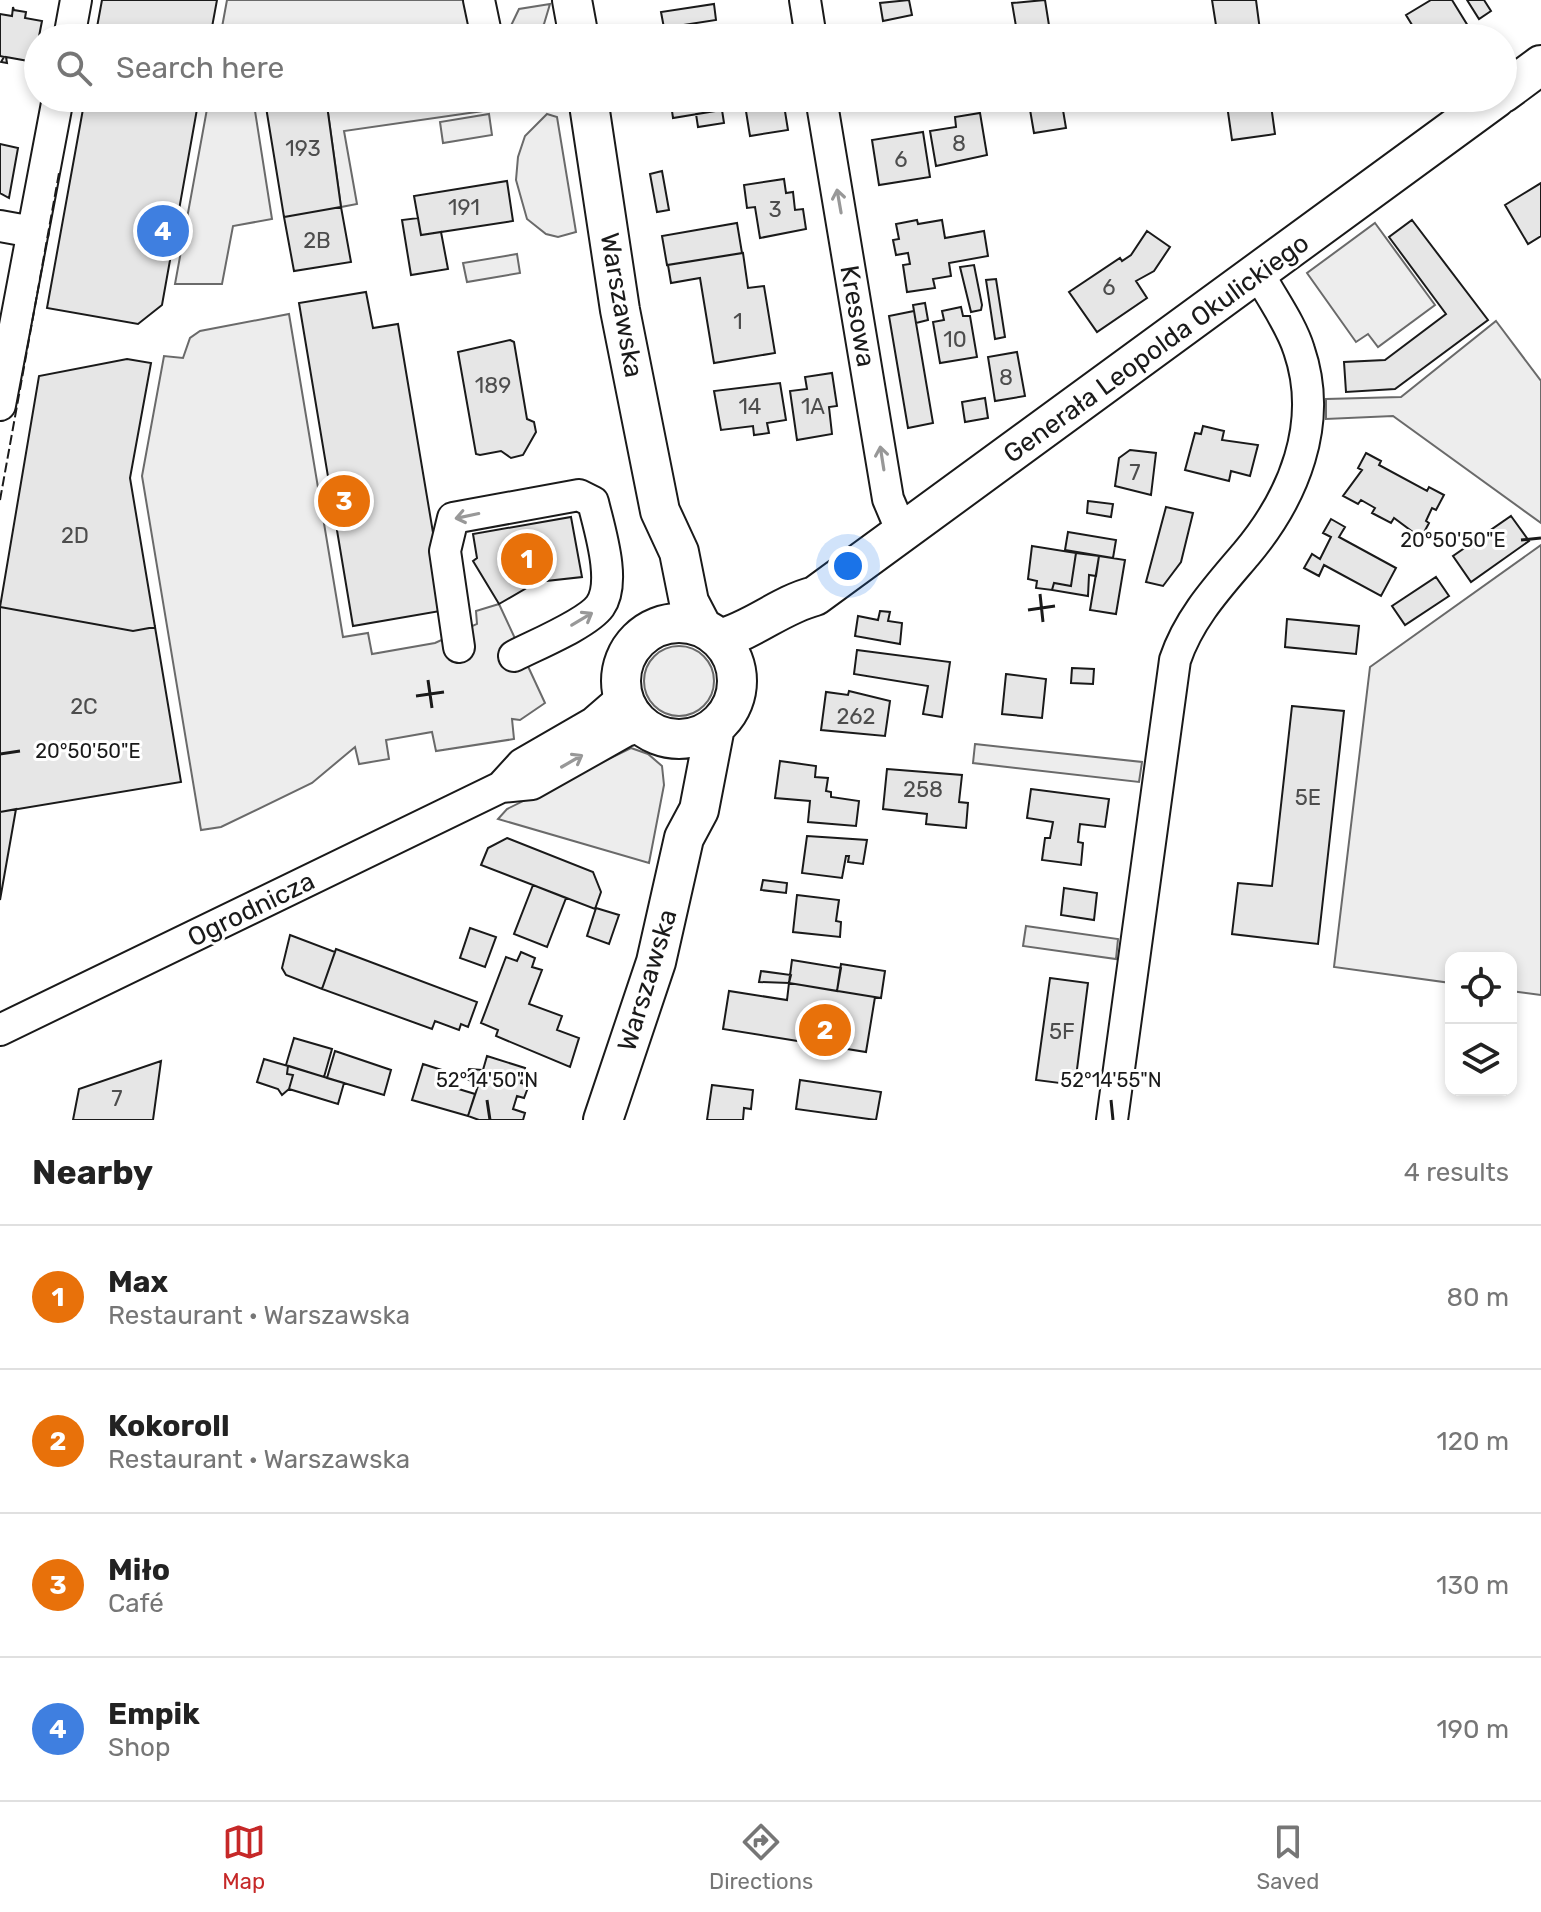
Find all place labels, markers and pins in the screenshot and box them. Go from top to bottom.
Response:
pin: 4 [137,201,189,261]
pin: 3 [318,471,370,531]
pin: 1 [501,529,553,589]
pin: 2 [799,1000,851,1060]

